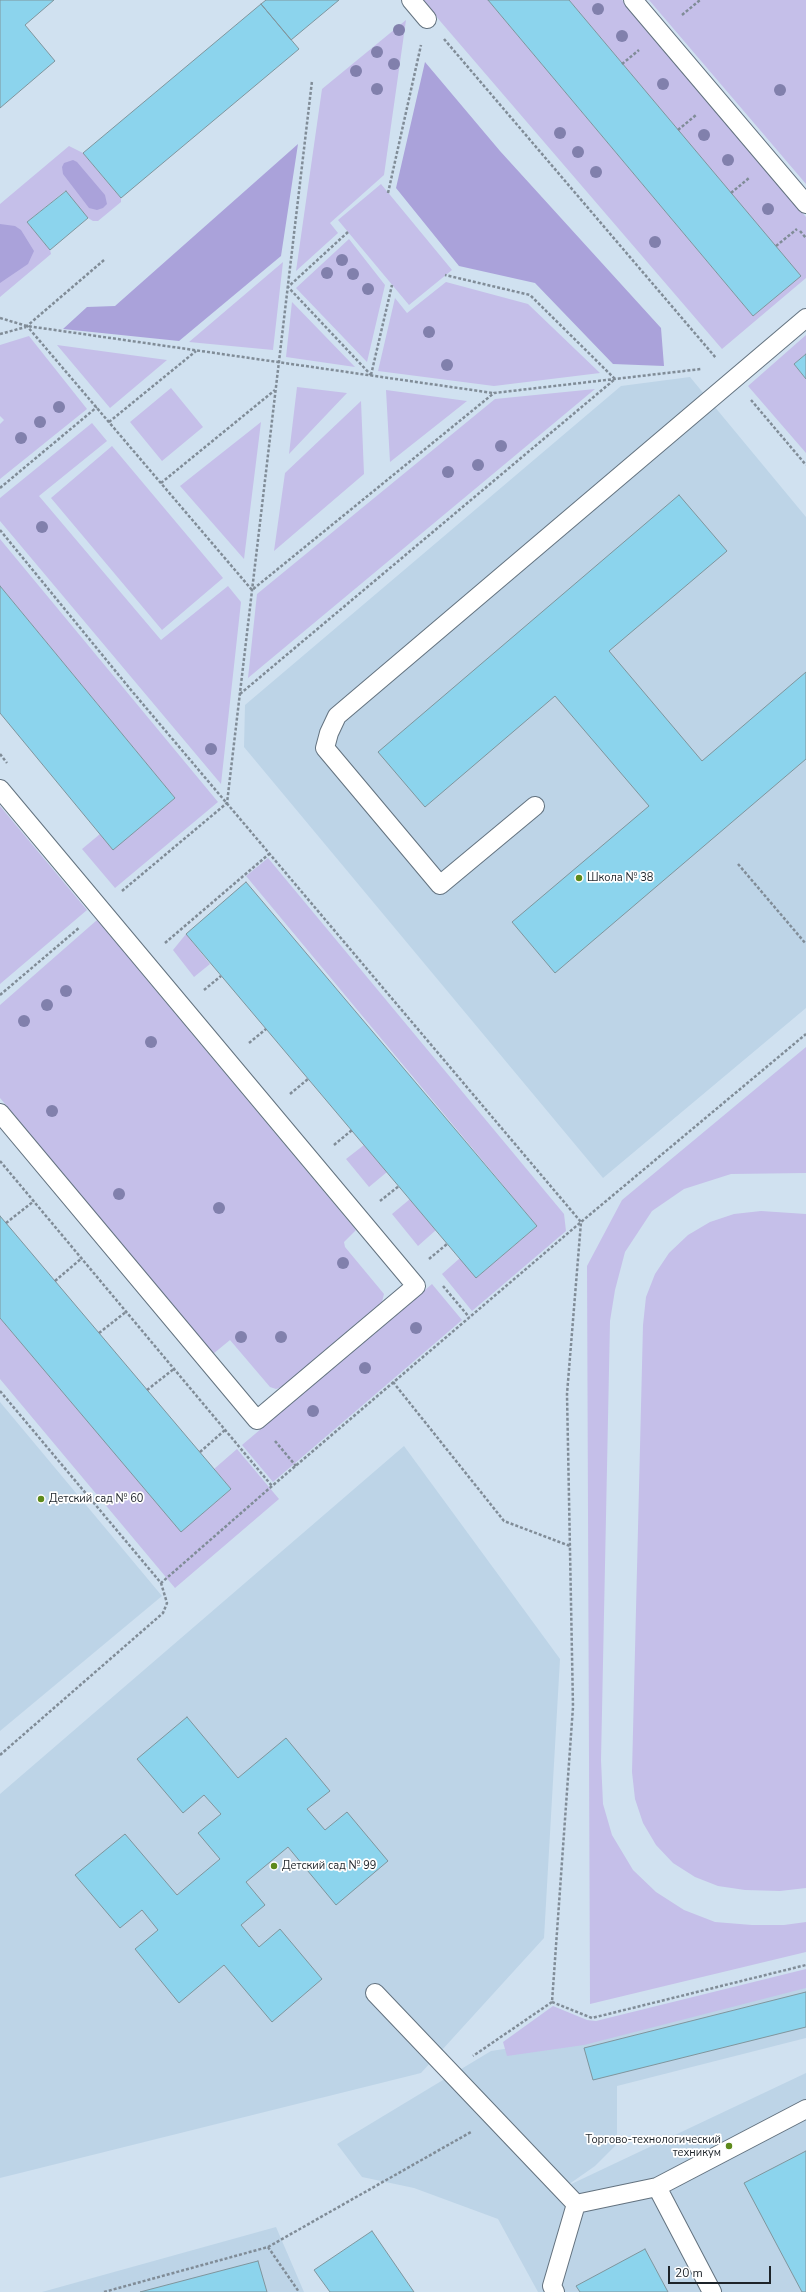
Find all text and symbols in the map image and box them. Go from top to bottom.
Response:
place label: Школа № 38 [587,871,653,885]
marker: Школа № 38 [574,873,584,883]
place label: Детский сад № 60 [49,1492,143,1506]
marker: Детский сад № 60 [36,1494,46,1504]
place label: Детский сад № 99 [282,1859,376,1873]
marker: Детский сад № 99 [269,1861,279,1871]
place label: Торгово-технологический техникум [586,2133,721,2159]
marker: Торгово-технологический техникум [724,2141,734,2151]
scale bar [670,2258,773,2284]
text: 20 m [675,2265,703,2281]

